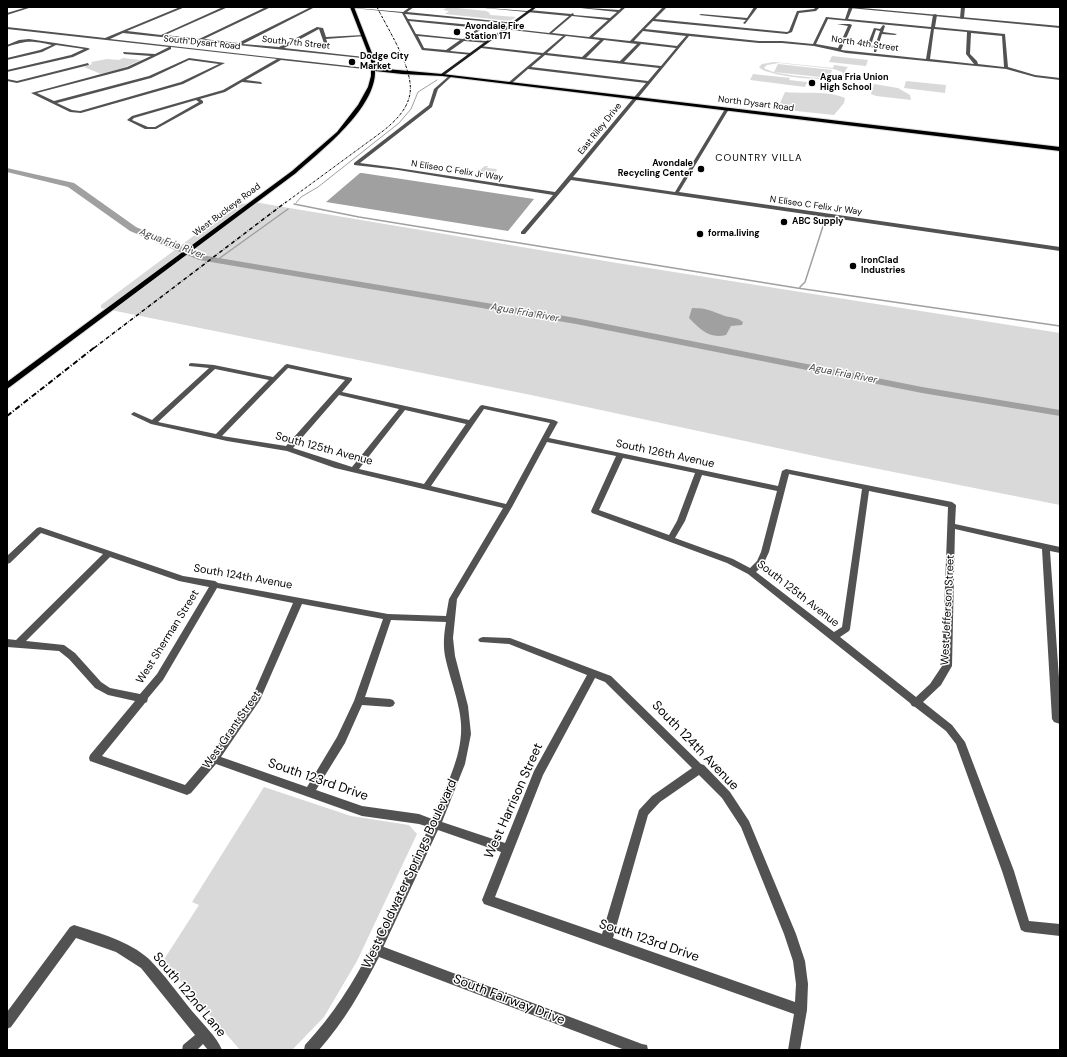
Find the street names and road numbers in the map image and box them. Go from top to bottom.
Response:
street label: South Dysart Road [163,34,241,52]
street label: South 7th Street [262,34,330,52]
street label: North 4th Street [831,34,899,54]
street label: North Dysart Road [717,94,795,114]
street label: East Riley Drive [576,101,624,157]
street label: N Eliseo C Felix Jr Way [410,158,504,184]
street label: West Buckeye Road [191,181,263,239]
street label: N Eliseo C Felix Jr Way [769,194,863,218]
street label: South 125th Avenue [274,430,374,468]
street label: South 126th Avenue [615,437,715,471]
street label: West Jefferson Street [939,554,957,666]
street label: South 125th Avenue [754,558,842,630]
street label: South 124th Avenue [193,562,293,592]
street label: West Sherman Street [134,588,202,686]
street label: West Grant Street [200,689,264,771]
street label: South 124th Avenue [648,698,742,794]
street label: West Harrison Street [482,741,546,861]
street label: South 123rd Drive [266,756,370,804]
street label: West Coldwater Springs Boulevard [359,777,461,971]
street label: South 123rd Drive [597,917,701,965]
street label: South 122nd Lane [149,950,229,1040]
street label: South Fairway Drive [451,972,567,1028]

